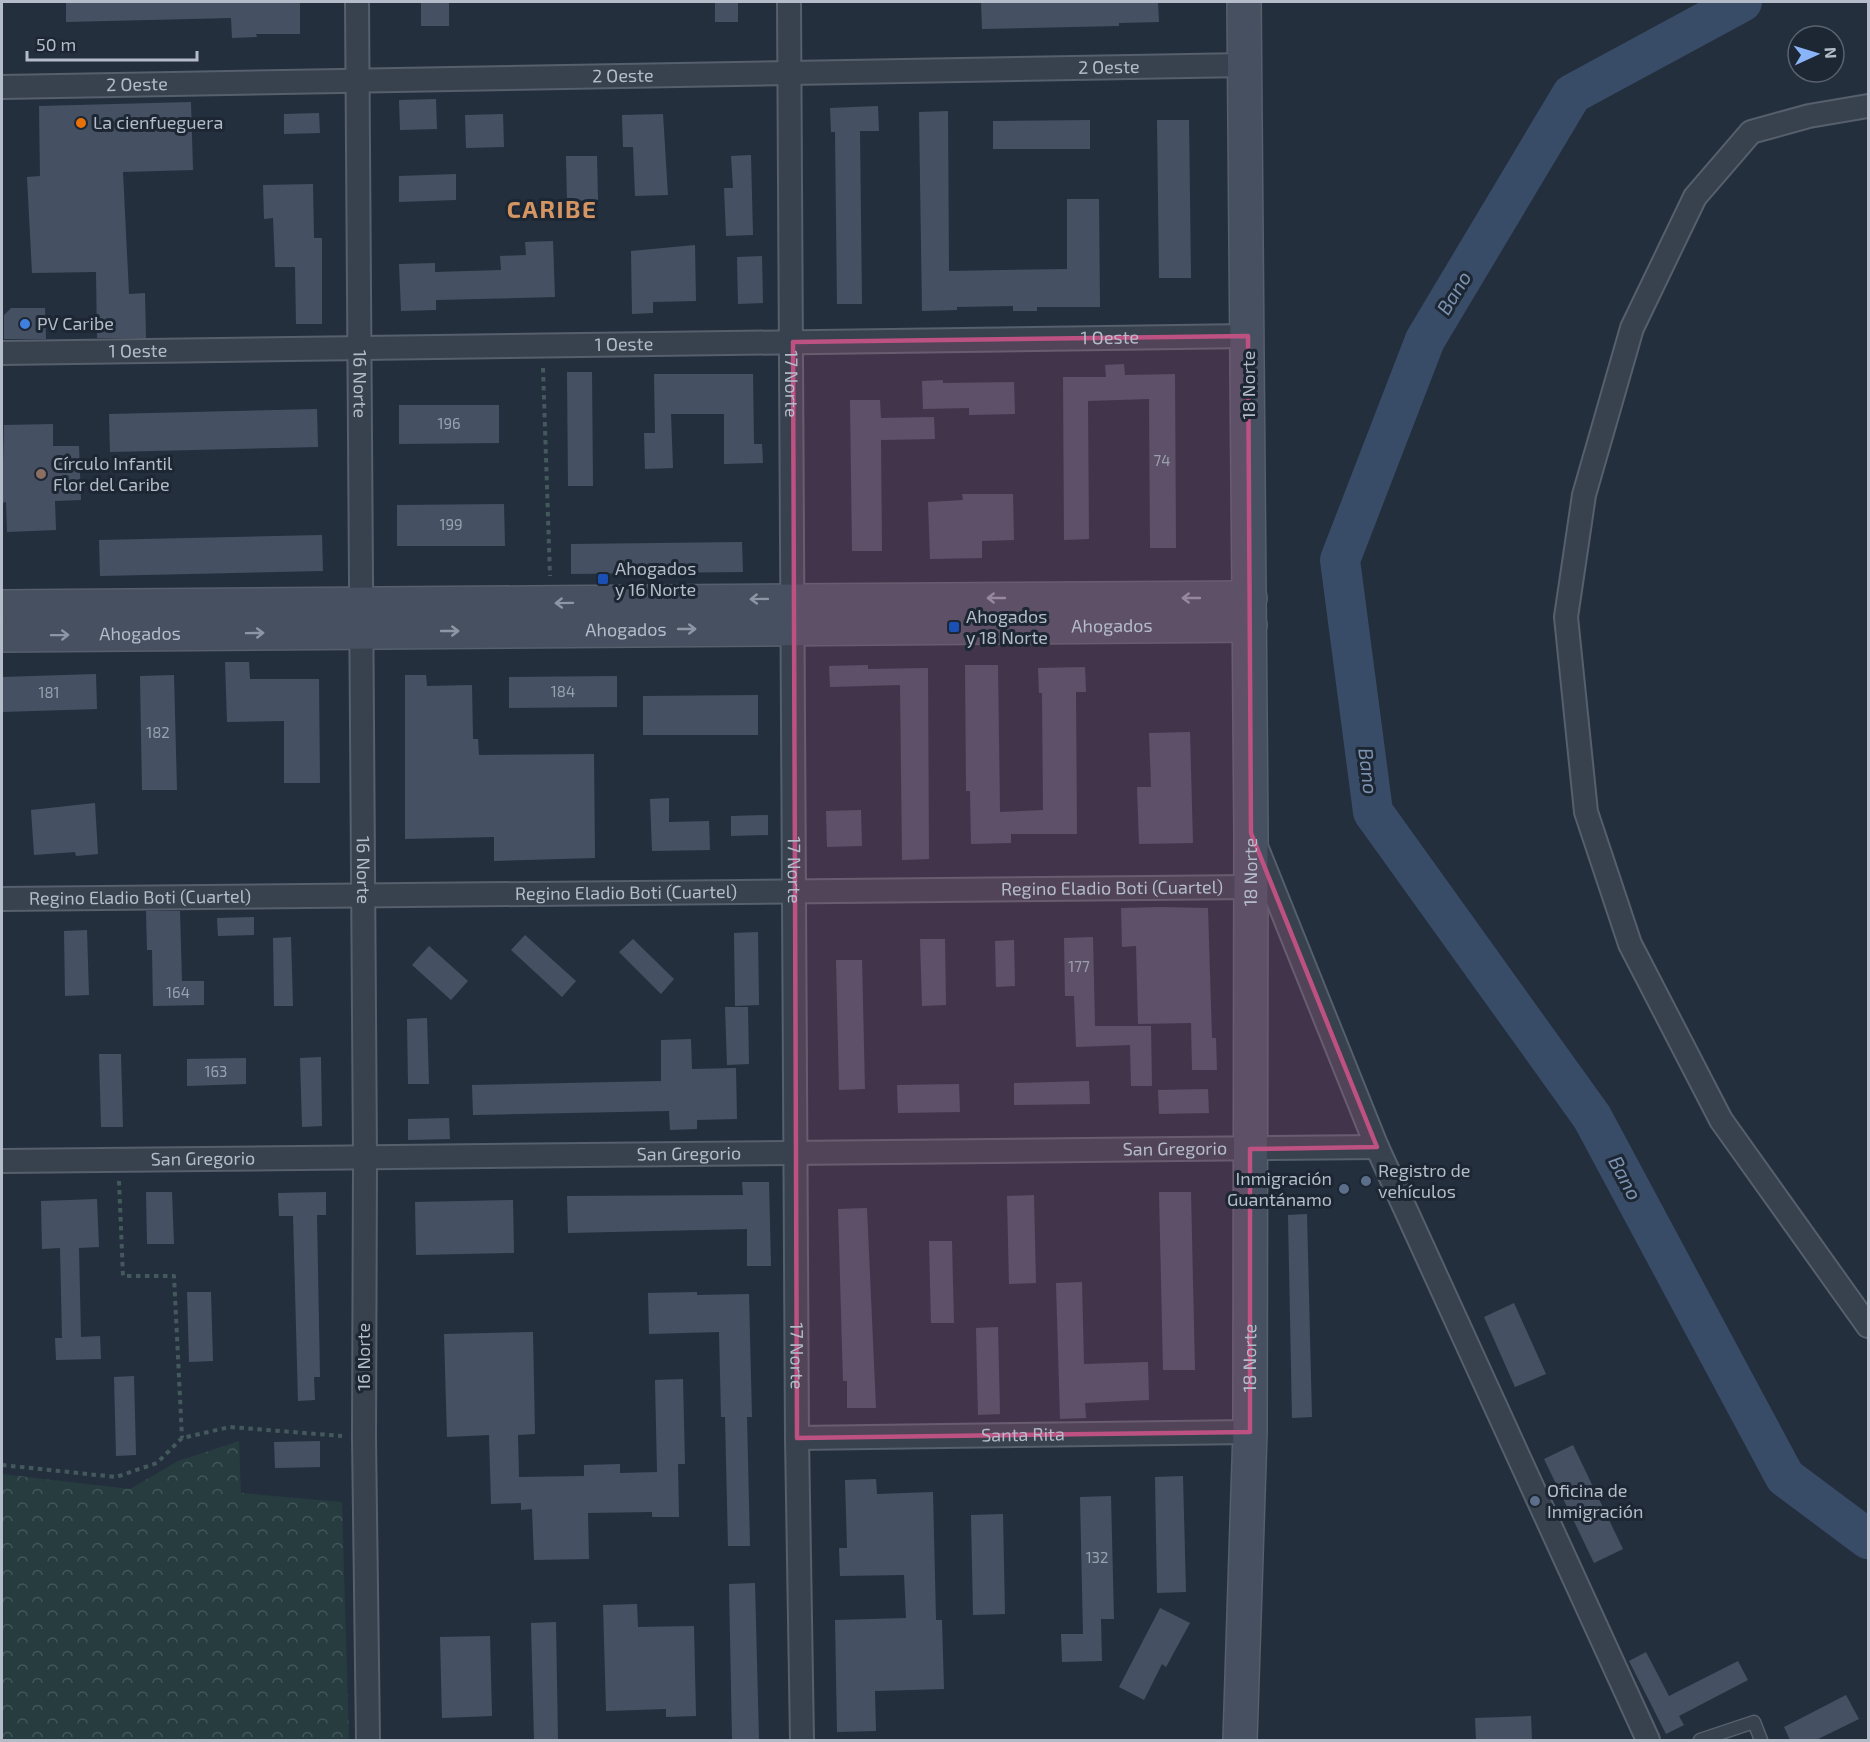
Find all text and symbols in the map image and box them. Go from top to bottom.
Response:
scale bar [27,24,196,62]
north arrow [1786,24,1846,84]
text: 50 m [36,33,76,55]
text: N [1822,46,1841,59]
street label: 2 Oeste [1078,55,1140,78]
street label: 2 Oeste [592,63,654,87]
street label: 2 Oeste [106,72,168,95]
place label: La cienfueguera [93,111,223,133]
marker: La cienfueguera [74,116,88,130]
district label: CARIBE [507,194,597,223]
water label: Bano [1431,266,1475,319]
place label: PV Caribe [37,312,114,334]
marker: PV Caribe [18,317,32,331]
street label: 1 Oeste [1080,325,1139,348]
street label: 1 Oeste [594,332,653,355]
street label: 1 Oeste [109,339,167,362]
street label: 16 Norte [349,350,372,418]
street label: 17 Norte [781,350,803,418]
street label: 18 Norte [1237,351,1259,419]
house number: 196 [437,414,461,432]
house number: 74 [1154,451,1170,469]
place label: Círculo Infantil Flor del Caribe [53,452,173,495]
marker: Círculo Infantil Flor del Caribe [34,467,48,481]
house number: 199 [439,515,463,533]
place label: Ahogados y 16 Norte [615,557,696,600]
marker: Ahogados y 16 Norte [596,572,610,586]
one-way arrow [987,592,1007,604]
one-way arrow [1182,592,1202,604]
one-way arrow [750,594,770,605]
one-way arrow [555,597,575,609]
place label: Ahogados y 18 Norte [966,605,1048,648]
street label: Ahogados [1071,614,1153,636]
street label: Ahogados [585,618,667,640]
marker: Ahogados y 18 Norte [947,620,961,634]
street label: Ahogados [99,622,181,644]
one-way arrow [676,623,696,635]
one-way arrow [439,625,459,637]
one-way arrow [244,627,264,639]
one-way arrow [49,629,69,641]
house number: 184 [551,682,575,700]
house number: 181 [38,683,60,701]
house number: 182 [146,723,170,741]
water label: Bano [1354,746,1384,796]
street label: 16 Norte [353,836,375,904]
street label: 17 Norte [784,836,806,904]
street label: 18 Norte [1239,838,1261,907]
street label: Regino Eladio Boti (Cuartel) [1001,875,1223,899]
street label: Regino Eladio Boti (Cuartel) [515,880,737,904]
street label: Regino Eladio Boti (Cuartel) [29,885,251,909]
house number: 177 [1068,957,1090,975]
house number: 164 [166,983,190,1001]
house number: 163 [205,1062,227,1080]
street label: San Gregorio [1123,1137,1227,1160]
street label: San Gregorio [637,1141,741,1165]
street label: San Gregorio [151,1146,255,1169]
water label: Bano [1604,1151,1647,1204]
place label: Registro de vehículos [1378,1159,1470,1202]
place label: Inmigración Guantánamo [1227,1167,1332,1210]
marker: Registro de vehículos [1359,1174,1373,1188]
marker: Inmigración Guantánamo [1337,1182,1351,1196]
street label: 17 Norte [786,1322,809,1390]
street label: 16 Norte [352,1323,374,1391]
street label: 18 Norte [1238,1324,1260,1393]
street label: Santa Rita [981,1422,1065,1446]
place label: Oficina de Inmigración [1547,1479,1644,1522]
marker: Oficina de Inmigración [1528,1494,1542,1508]
house number: 132 [1086,1548,1108,1566]

